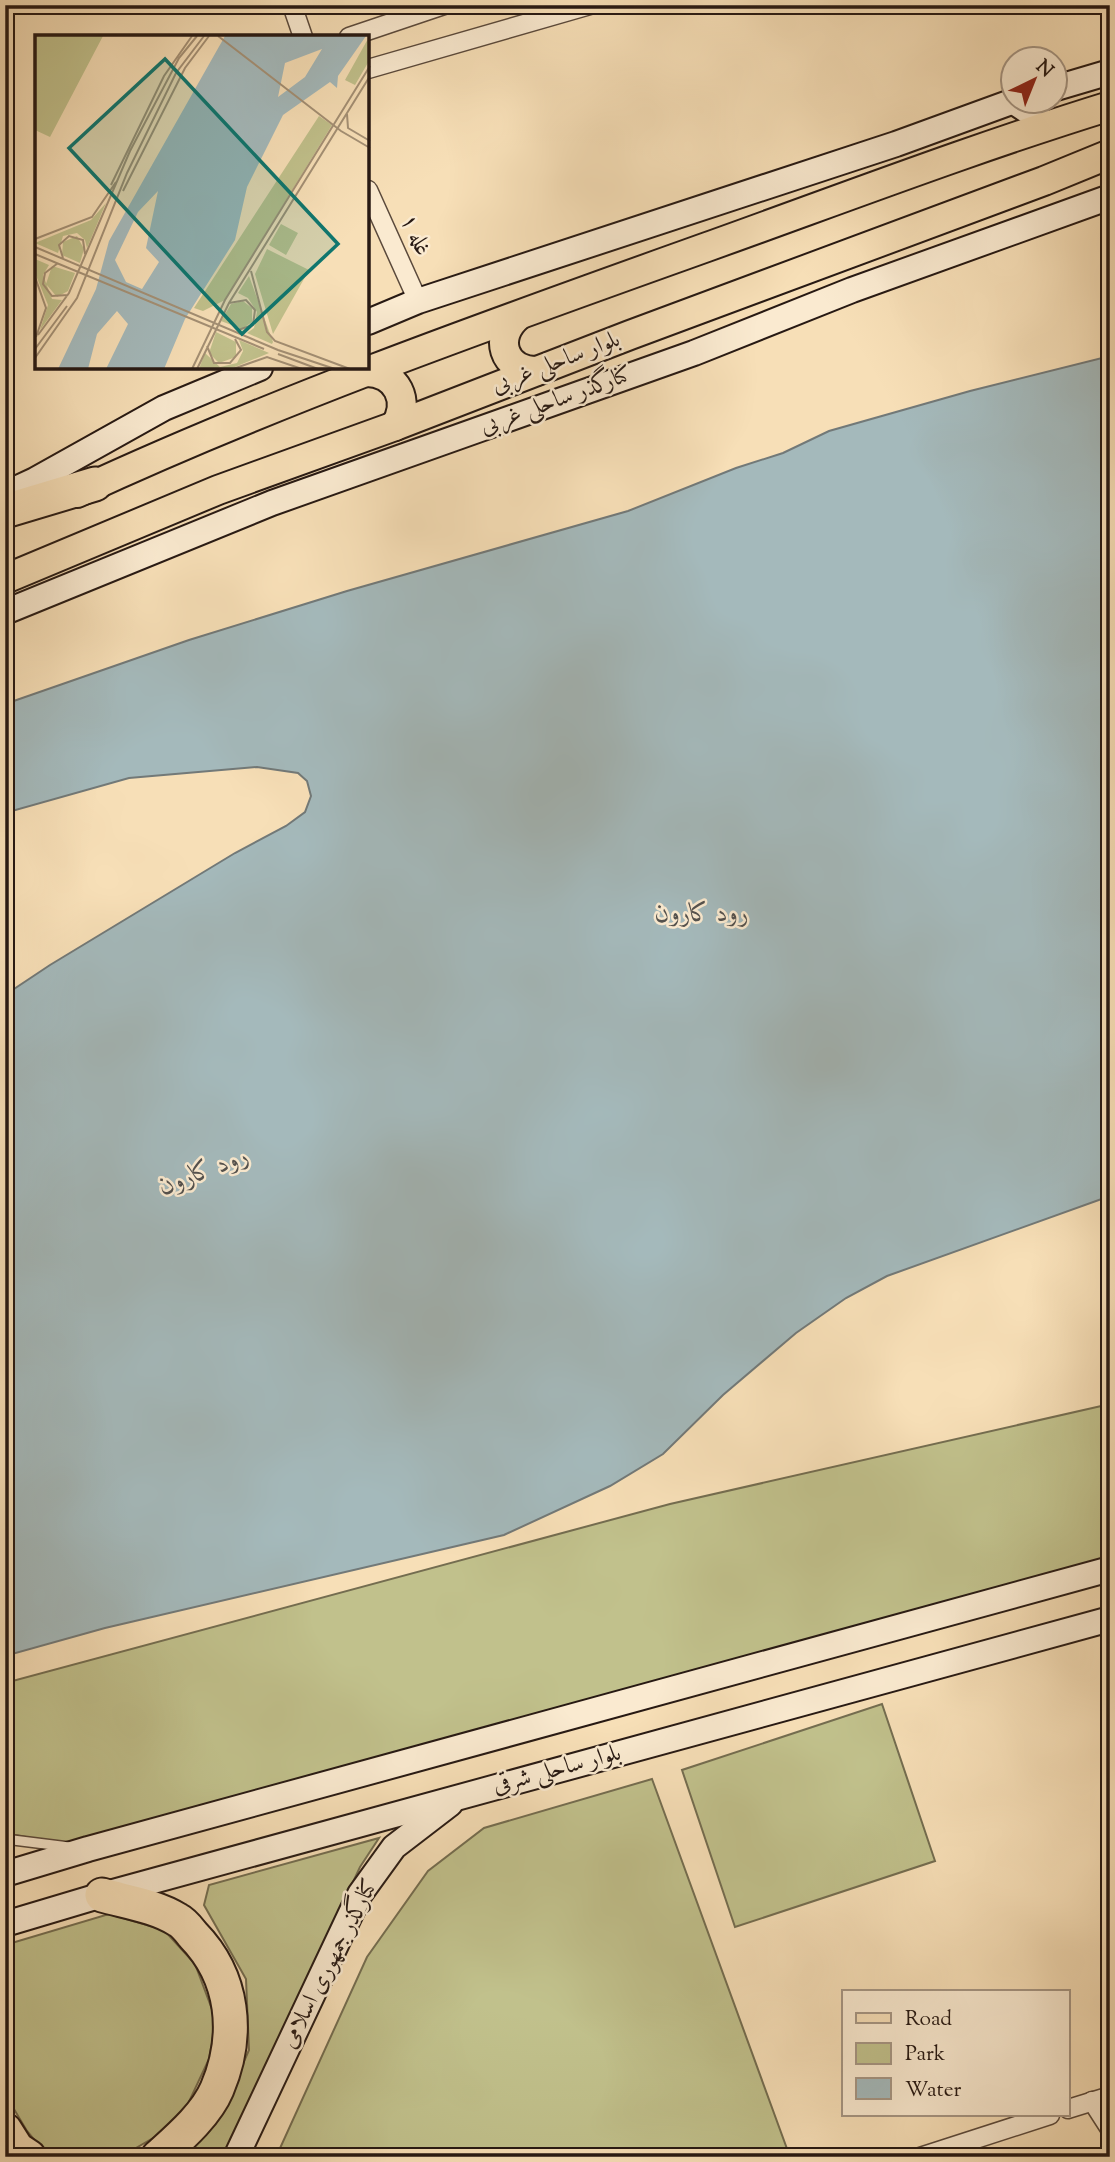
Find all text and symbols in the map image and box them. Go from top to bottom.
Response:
inset map [35,35,369,369]
north arrow [1000,46,1070,116]
text: N [1029,54,1059,84]
street label: غله ۱ [391,209,439,261]
street label: بلوار ساحلی غربی [487,323,625,403]
street label: کنارگذر ساحلی غربی [475,356,637,444]
water label: رود کارون [655,896,749,933]
water label: رود کارون [154,1138,254,1206]
street label: بلوار ساحلی شرقی [489,1737,625,1803]
street label: کنارگذر جمهوری اسلامی [271,1872,387,2055]
legend [842,1990,1070,2116]
text: Road [905,2005,952,2035]
text: Park [905,2040,946,2070]
text: Water [905,2076,962,2106]

